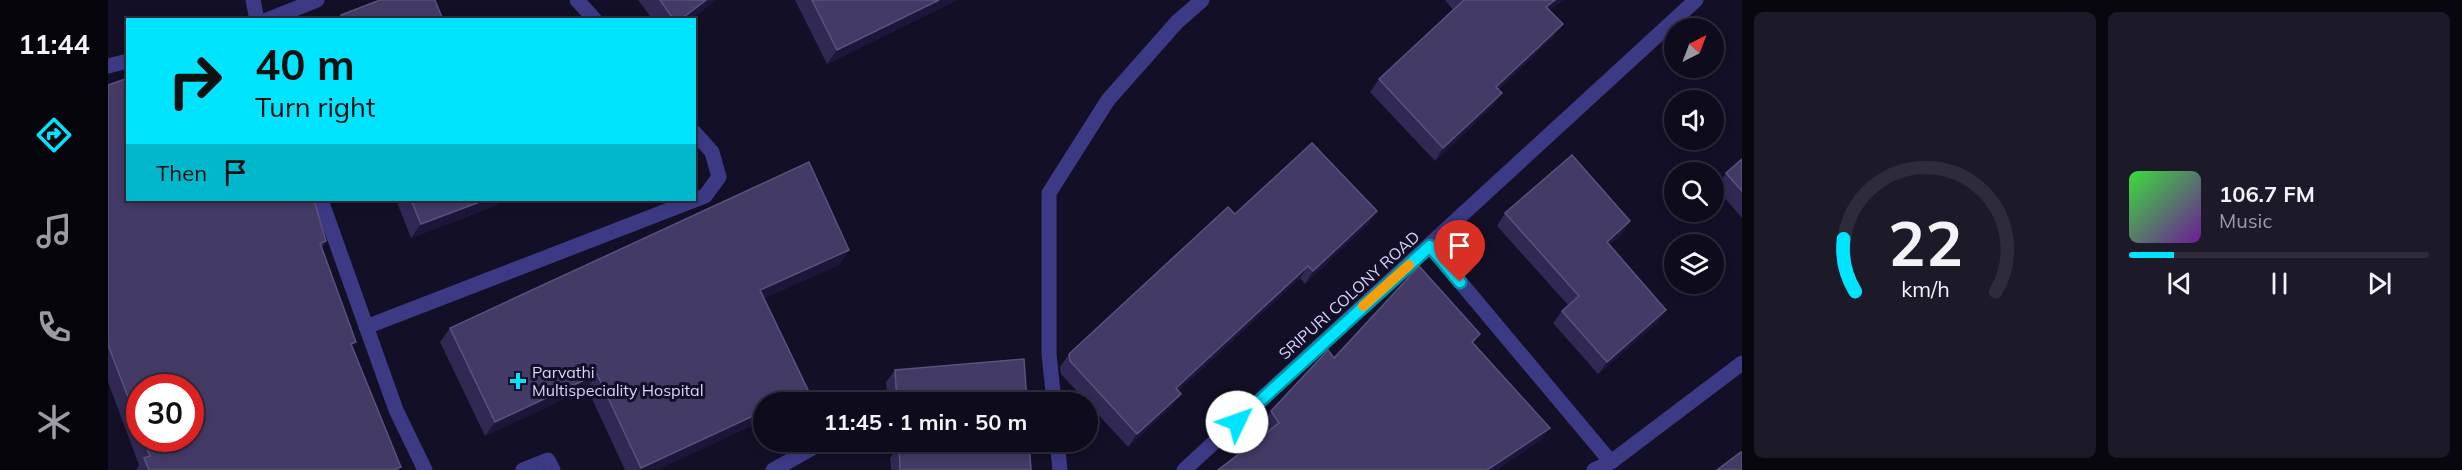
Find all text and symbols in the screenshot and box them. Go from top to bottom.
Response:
north arrow [1664,18,1724,78]
map controls [1664,18,1724,294]
text: 11:44 [18,27,90,61]
text: 40 m [255,38,355,91]
icon: right [156,42,234,120]
text: Turn right [255,90,375,124]
button: sound [1664,90,1724,150]
icon: directions [33,114,75,156]
icon: arrive [219,156,252,189]
text: Then [156,159,207,187]
button: search [1664,162,1724,222]
text: 106.7 FM [2219,180,2315,208]
text: 22 [1888,203,1962,282]
text: Music [2219,208,2272,233]
icon: music [33,210,75,252]
pin [1434,220,1485,282]
street label: SRIPURI COLONY ROAD [1274,226,1424,364]
icon: arrive [1443,229,1476,262]
button: layers [1664,234,1724,294]
icon: previous [2163,267,2196,300]
icon: pause [2263,267,2296,300]
icon: next [2363,267,2396,300]
text: km/h [1901,275,1949,302]
icon: phone [33,306,75,348]
place label: Parvathi Multispeciality Hospital [532,362,703,400]
marker: Parvathi Multispeciality Hospital [509,372,527,390]
speed limit sign: 30 [126,374,204,452]
position arrow [1205,390,1269,454]
icon: climate [33,401,75,443]
text: 11:45 · 1 min · 50 m [824,408,1027,436]

